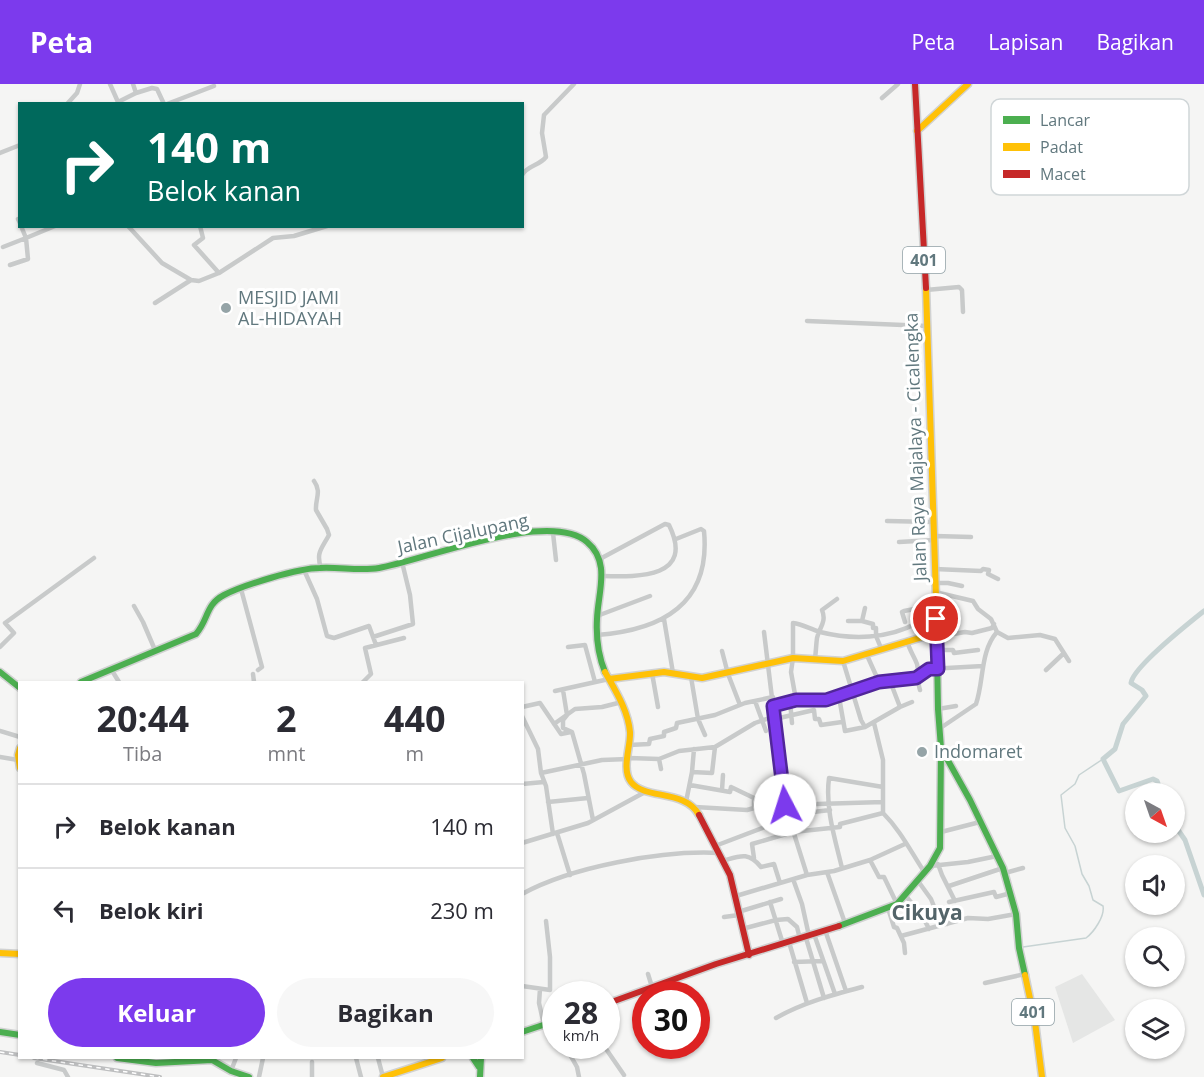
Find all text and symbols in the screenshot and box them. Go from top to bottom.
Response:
text: Peta [30,23,93,61]
text: Peta [912,28,955,56]
text: Lapisan [988,28,1063,56]
text: Bagikan [1096,28,1174,56]
legend [991,99,1189,195]
text: Lancar [1040,109,1091,131]
text: 140 m [147,118,271,175]
icon: right [48,126,126,204]
text: Padat [1040,136,1083,158]
text: Macet [1040,163,1086,185]
text: Belok kanan [147,172,301,209]
road number: 401 [903,247,945,273]
place label: MESJID JAMI AL-HIDAYAH [238,285,342,330]
marker: MESJID JAMI AL-HIDAYAH [219,301,233,315]
street label: Jalan Raya Majalaya - Cicalengka [898,312,932,584]
street label: Jalan Cijalupang [393,507,531,559]
pin [910,593,961,644]
icon: arrive [919,602,952,635]
text: 20:44 [96,694,189,743]
text: 2 [276,694,297,743]
text: 440 [384,694,446,743]
place label: Indomaret [934,739,1022,763]
text: Tiba [123,740,162,767]
text: mnt [267,740,305,767]
text: m [405,740,424,767]
marker: Indomaret [915,745,929,759]
position arrow [753,773,817,837]
north arrow [1125,783,1185,843]
map controls [1125,783,1185,1059]
icon: right [48,810,81,843]
text: Belok kanan [99,811,236,841]
text: 140 m [430,811,494,841]
button: sound [1125,855,1185,915]
icon: left [48,894,81,927]
text: Belok kiri [99,895,204,925]
text: 230 m [430,895,494,925]
district label: Cikuya [891,898,963,926]
button: search [1125,927,1185,987]
button: Keluar [48,978,265,1047]
button: Bagikan [277,978,494,1047]
speed limit sign: 30 [632,981,710,1059]
text: 28 [564,992,598,1033]
road number: 401 [1012,999,1054,1025]
button: layers [1125,999,1185,1059]
text: km/h [563,1025,599,1045]

